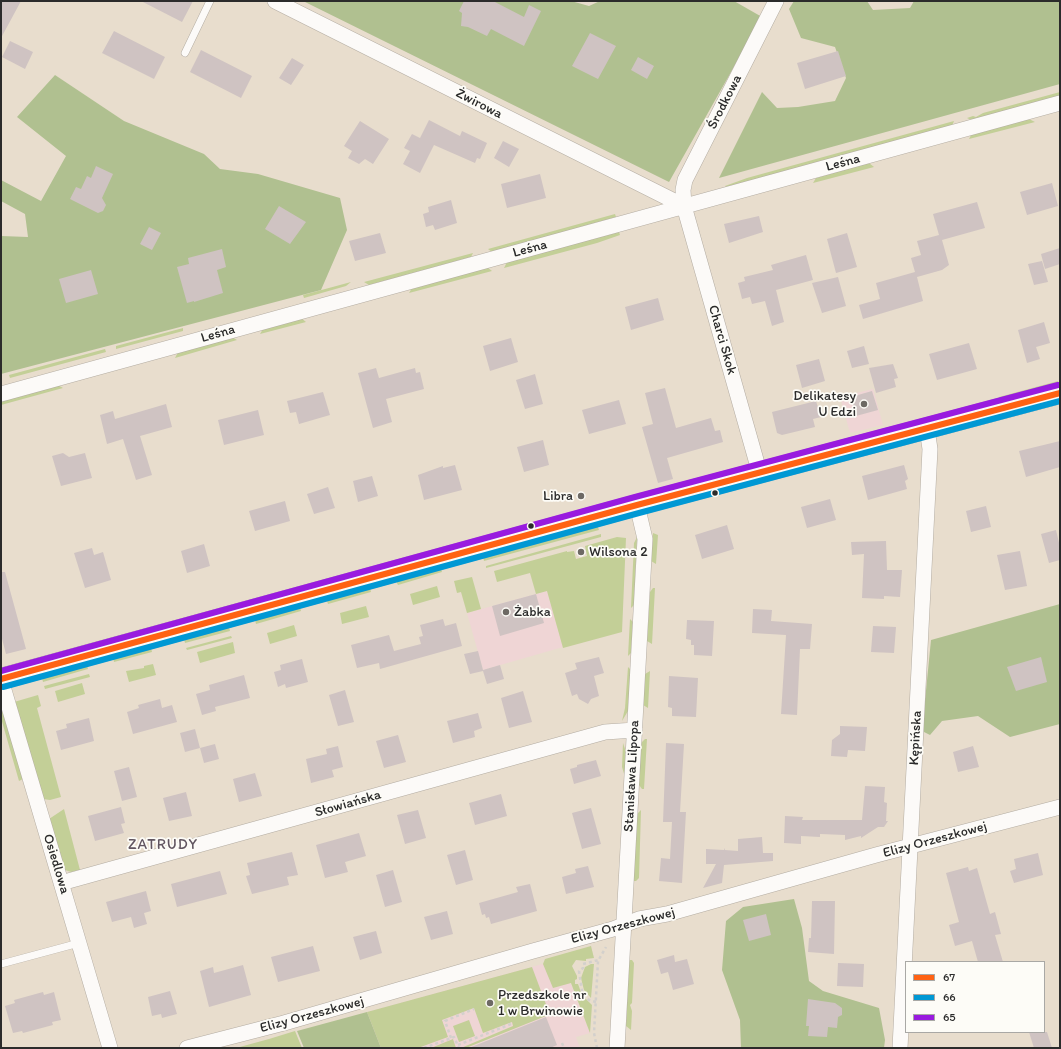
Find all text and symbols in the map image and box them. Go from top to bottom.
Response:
street label: Środkowa [704,72,746,132]
street label: Żwirowa [453,85,505,123]
street label: Leśna [824,150,862,176]
street label: Leśna [511,236,549,262]
street label: Charci Skok [704,303,740,377]
street label: Leśna [199,321,237,347]
place label: Delikatesy U Edzi [793,388,856,420]
marker: Delikatesy U Edzi [859,399,869,409]
place label: Libra [543,488,573,504]
unlabelled marker [710,488,720,498]
marker: Libra [576,491,586,501]
unlabelled marker [526,521,536,531]
place label: Wilsona 2 [589,544,648,560]
marker: Wilsona 2 [576,547,586,557]
place label: Żabka [514,604,551,620]
marker: Żabka [501,607,511,617]
street label: Kępińska [906,710,926,766]
street label: Stanisława Lilpopa [621,720,643,832]
street label: Słowiańska [313,787,383,821]
street label: Elizy Orzeszkowej [881,818,989,862]
street label: Osiedlowa [39,832,73,896]
district label: ZATRUDY [127,836,199,854]
street label: Elizy Orzeszkowej [569,904,677,948]
legend [905,961,1045,1033]
text: 67 [943,970,955,984]
place label: Przedszkole nr 1 w Brwinowie [498,987,586,1020]
text: 66 [943,990,956,1004]
street label: Elizy Orzeszkowej [258,993,366,1037]
marker: Przedszkole nr 1 w Brwinowie [485,998,495,1008]
text: 65 [943,1010,956,1024]

